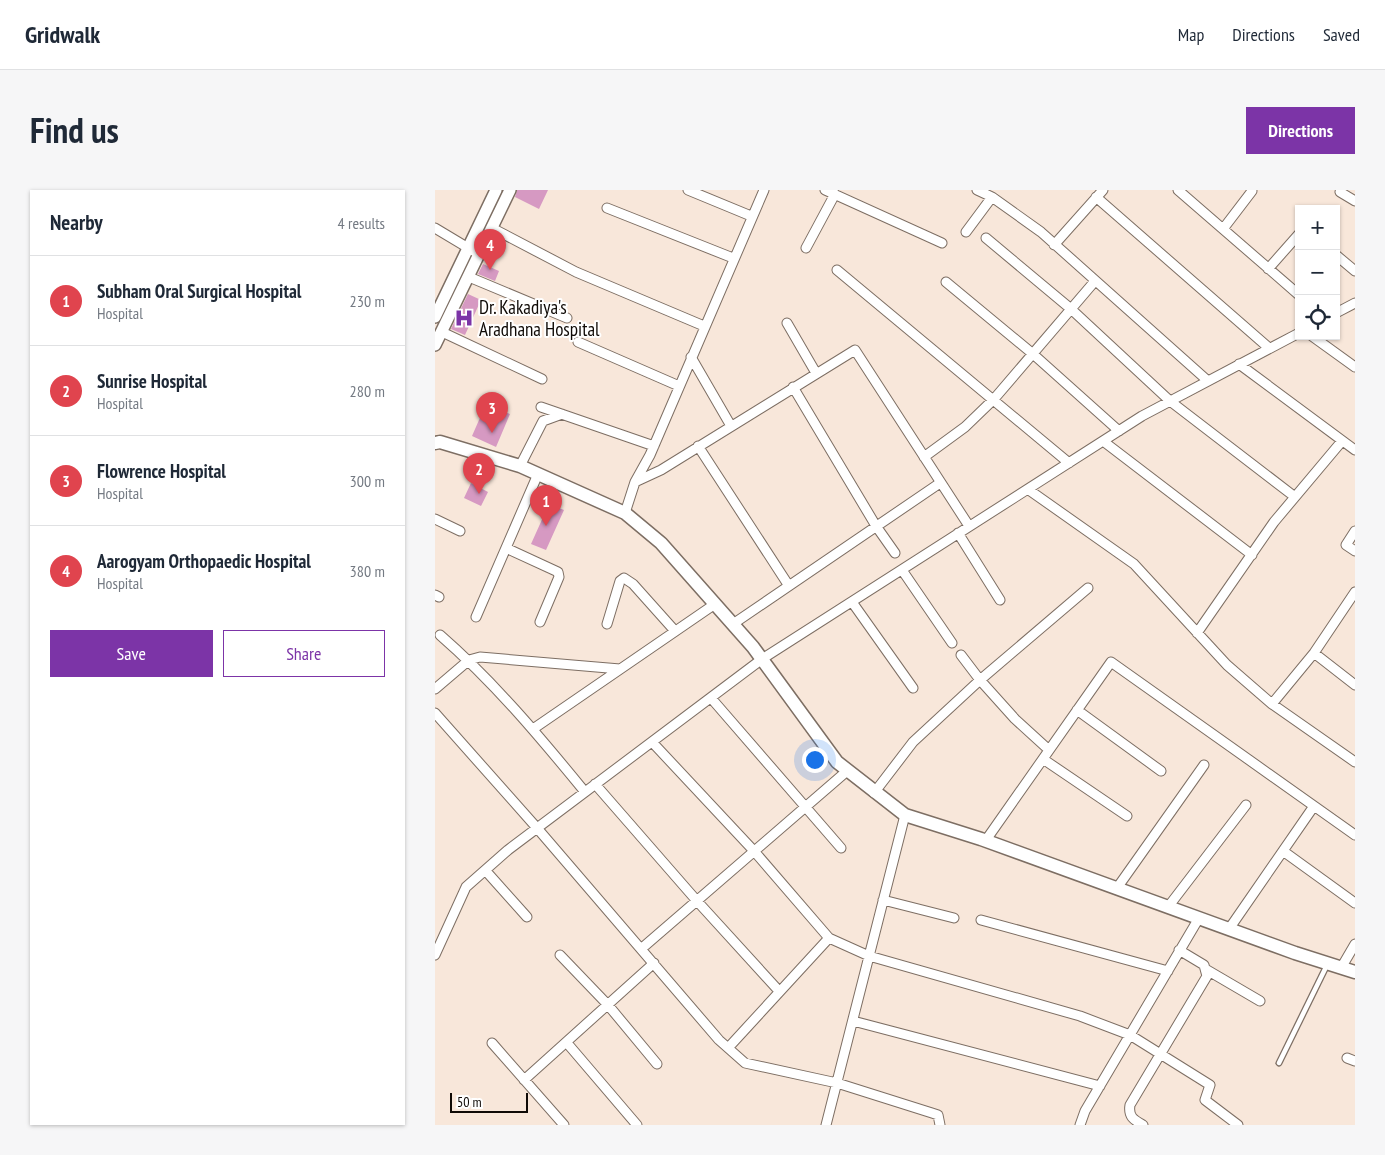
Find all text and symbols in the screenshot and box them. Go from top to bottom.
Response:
text: Gridwalk [25,19,100,50]
text: Map [1178,23,1204,46]
text: Directions [1232,23,1295,46]
text: Saved [1323,23,1360,46]
text: Find us [30,107,119,153]
button: Directions [1246,107,1355,154]
map controls [1295,205,1340,340]
button: + [1295,205,1340,250]
text: Nearby [50,209,103,236]
text: 4 results [338,213,385,233]
pin: 4 [474,229,506,270]
button: − [1295,250,1340,295]
text: Subham Oral Surgical Hospital [97,279,301,303]
text: 1 [62,291,70,311]
text: 230 m [350,291,385,311]
place label: Dr. Kakadiya's Aradhana Hospital [479,295,600,341]
button: locate [1295,295,1340,340]
text: Hospital [97,303,143,323]
hospital icon: Dr. Kakadiya's Aradhana Hospital [453,307,475,329]
text: Sunrise Hospital [97,369,207,393]
text: 2 [62,381,70,401]
text: 280 m [350,381,385,401]
pin: 3 [476,392,508,433]
text: Hospital [97,393,143,413]
pin: 2 [463,453,495,494]
text: Flowrence Hospital [97,459,226,483]
text: 3 [62,471,70,491]
text: 300 m [350,471,385,491]
text: Hospital [97,483,143,503]
pin: 1 [530,485,562,526]
text: Aarogyam Orthopaedic Hospital [97,549,311,573]
text: 4 [62,561,70,581]
text: 380 m [350,561,385,581]
text: Hospital [97,573,143,593]
button: Save [50,630,213,677]
button: Share [223,630,385,677]
your location [802,747,828,773]
scale bar [450,1090,527,1113]
text: 50 m [457,1093,482,1111]

